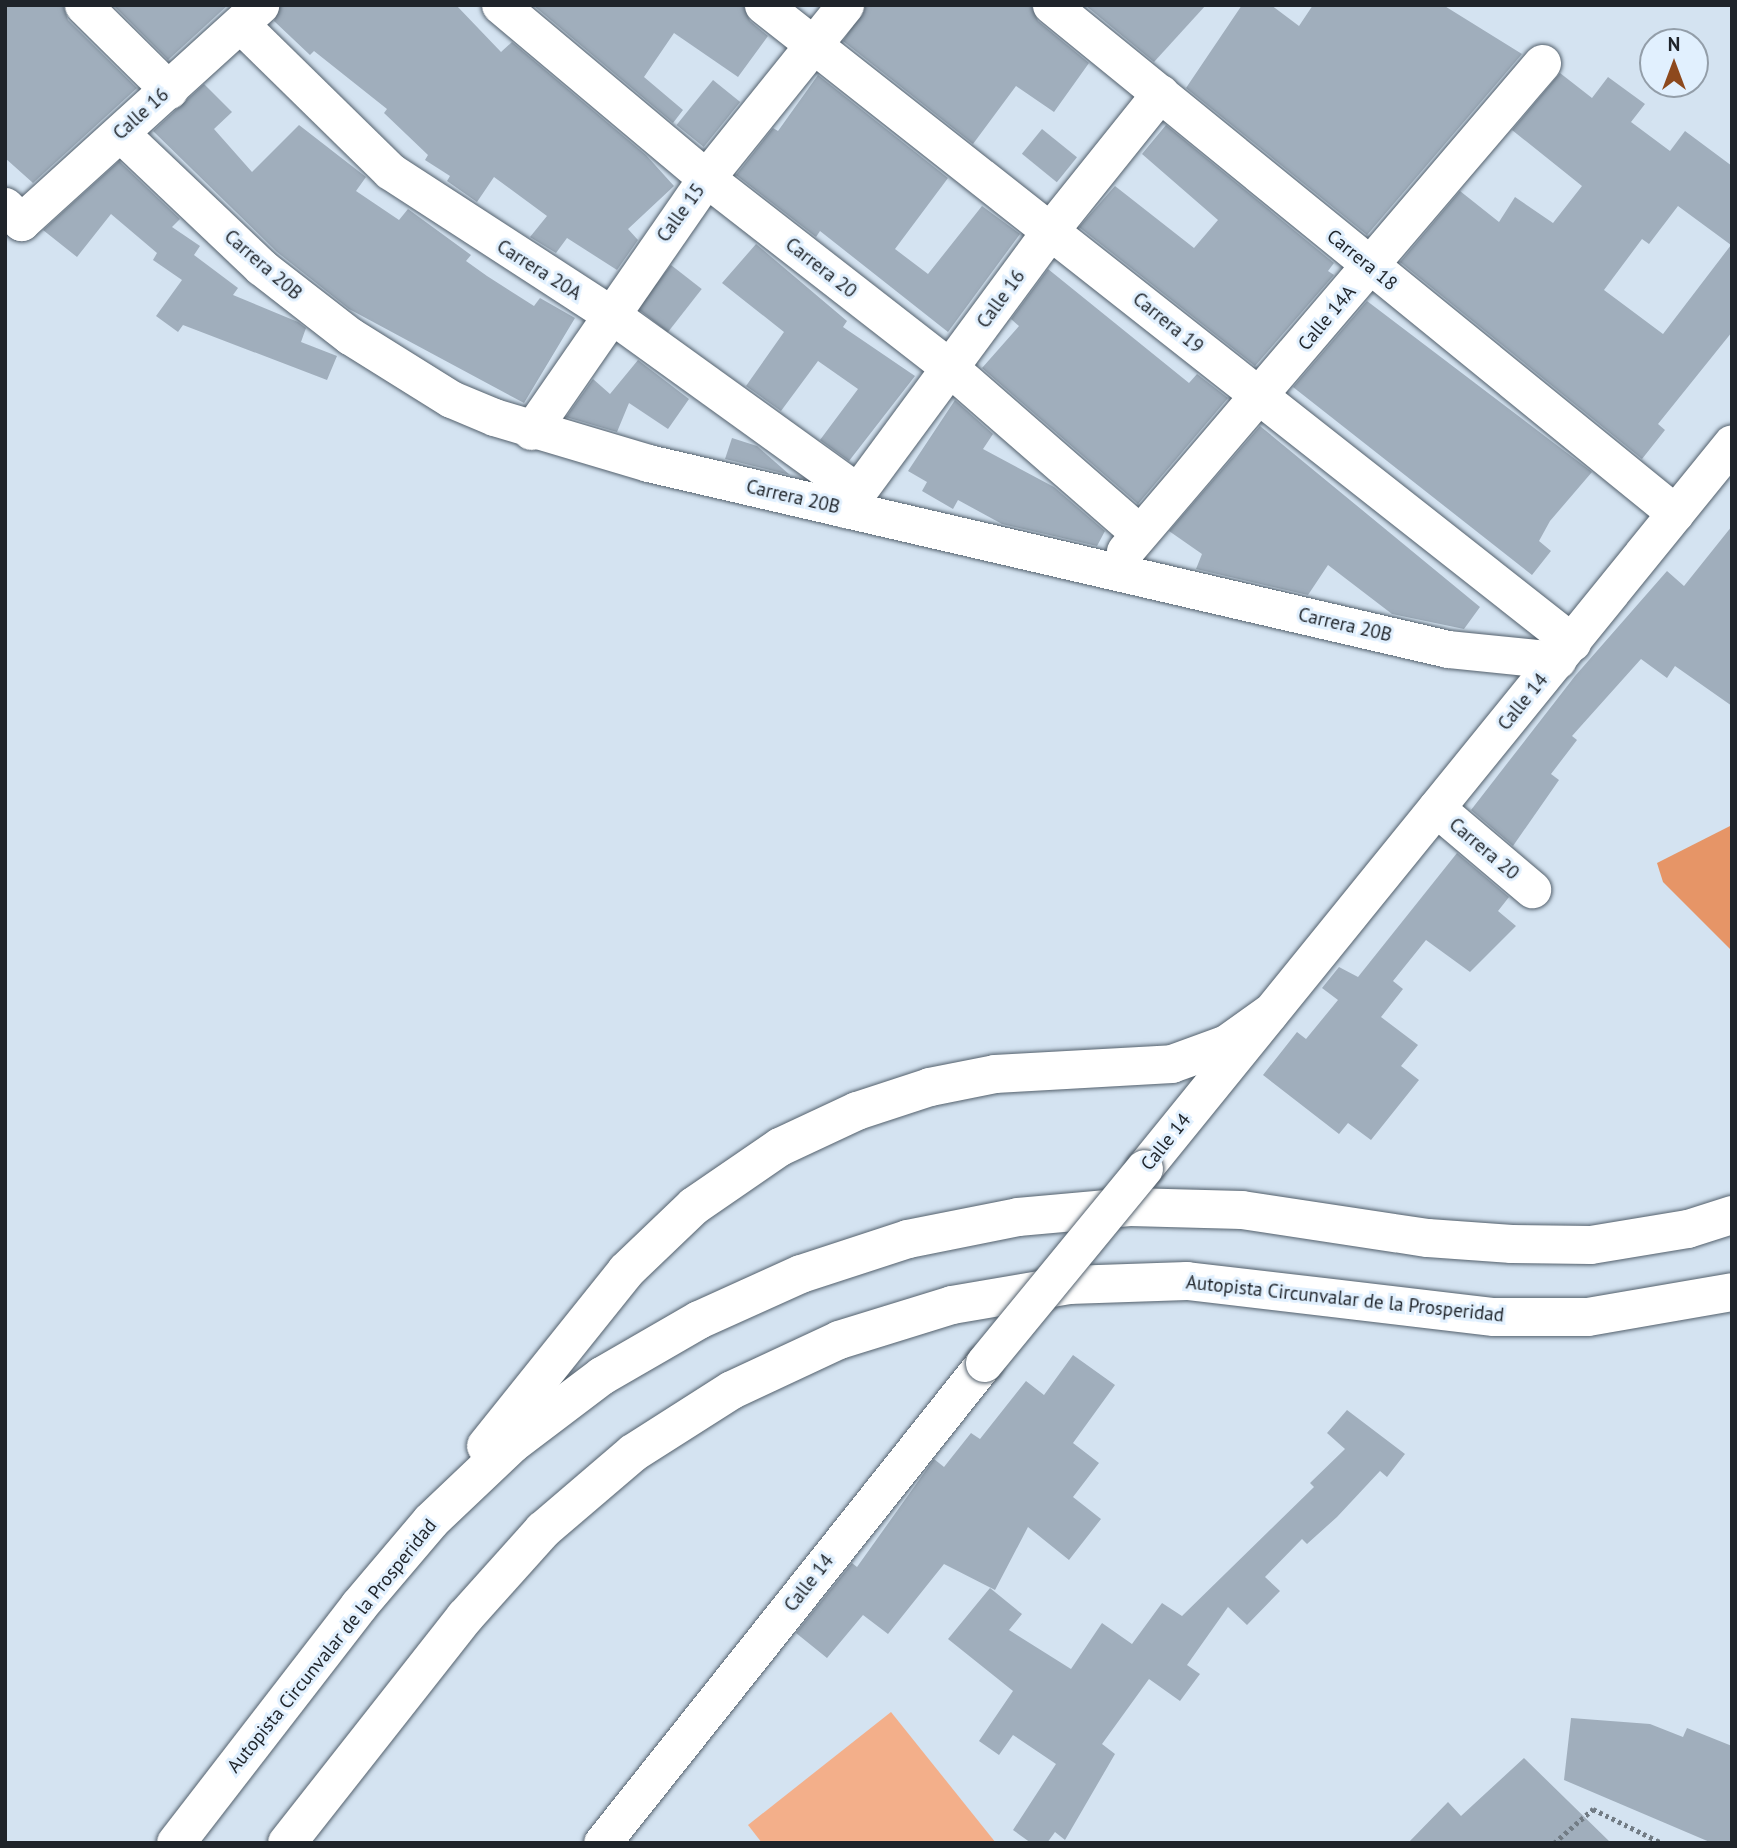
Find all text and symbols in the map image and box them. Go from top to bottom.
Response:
north arrow [1639,28,1709,98]
text: N [1668,32,1680,56]
street label: Calle 16 [109,83,173,145]
street label: Calle 15 [652,179,710,247]
street label: Carrera 20B [220,225,306,305]
street label: Carrera 18 [1322,225,1402,295]
street label: Carrera 20 [781,233,861,303]
street label: Carrera 20A [493,235,585,305]
street label: Calle 16 [972,265,1030,333]
street label: Calle 14A [1293,281,1361,355]
street label: Carrera 19 [1128,288,1208,358]
street label: Carrera 20B [744,475,842,519]
street label: Carrera 20B [1296,603,1394,647]
street label: Calle 14 [1493,669,1553,735]
street label: Carrera 20 [1444,813,1524,885]
street label: Calle 14 [1136,1109,1196,1175]
street label: Autopista Circunvalar de la Prosperidad [1185,1271,1505,1327]
street label: Autopista Circunvalar de la Prosperidad [223,1515,441,1777]
street label: Calle 14 [780,1550,838,1616]

